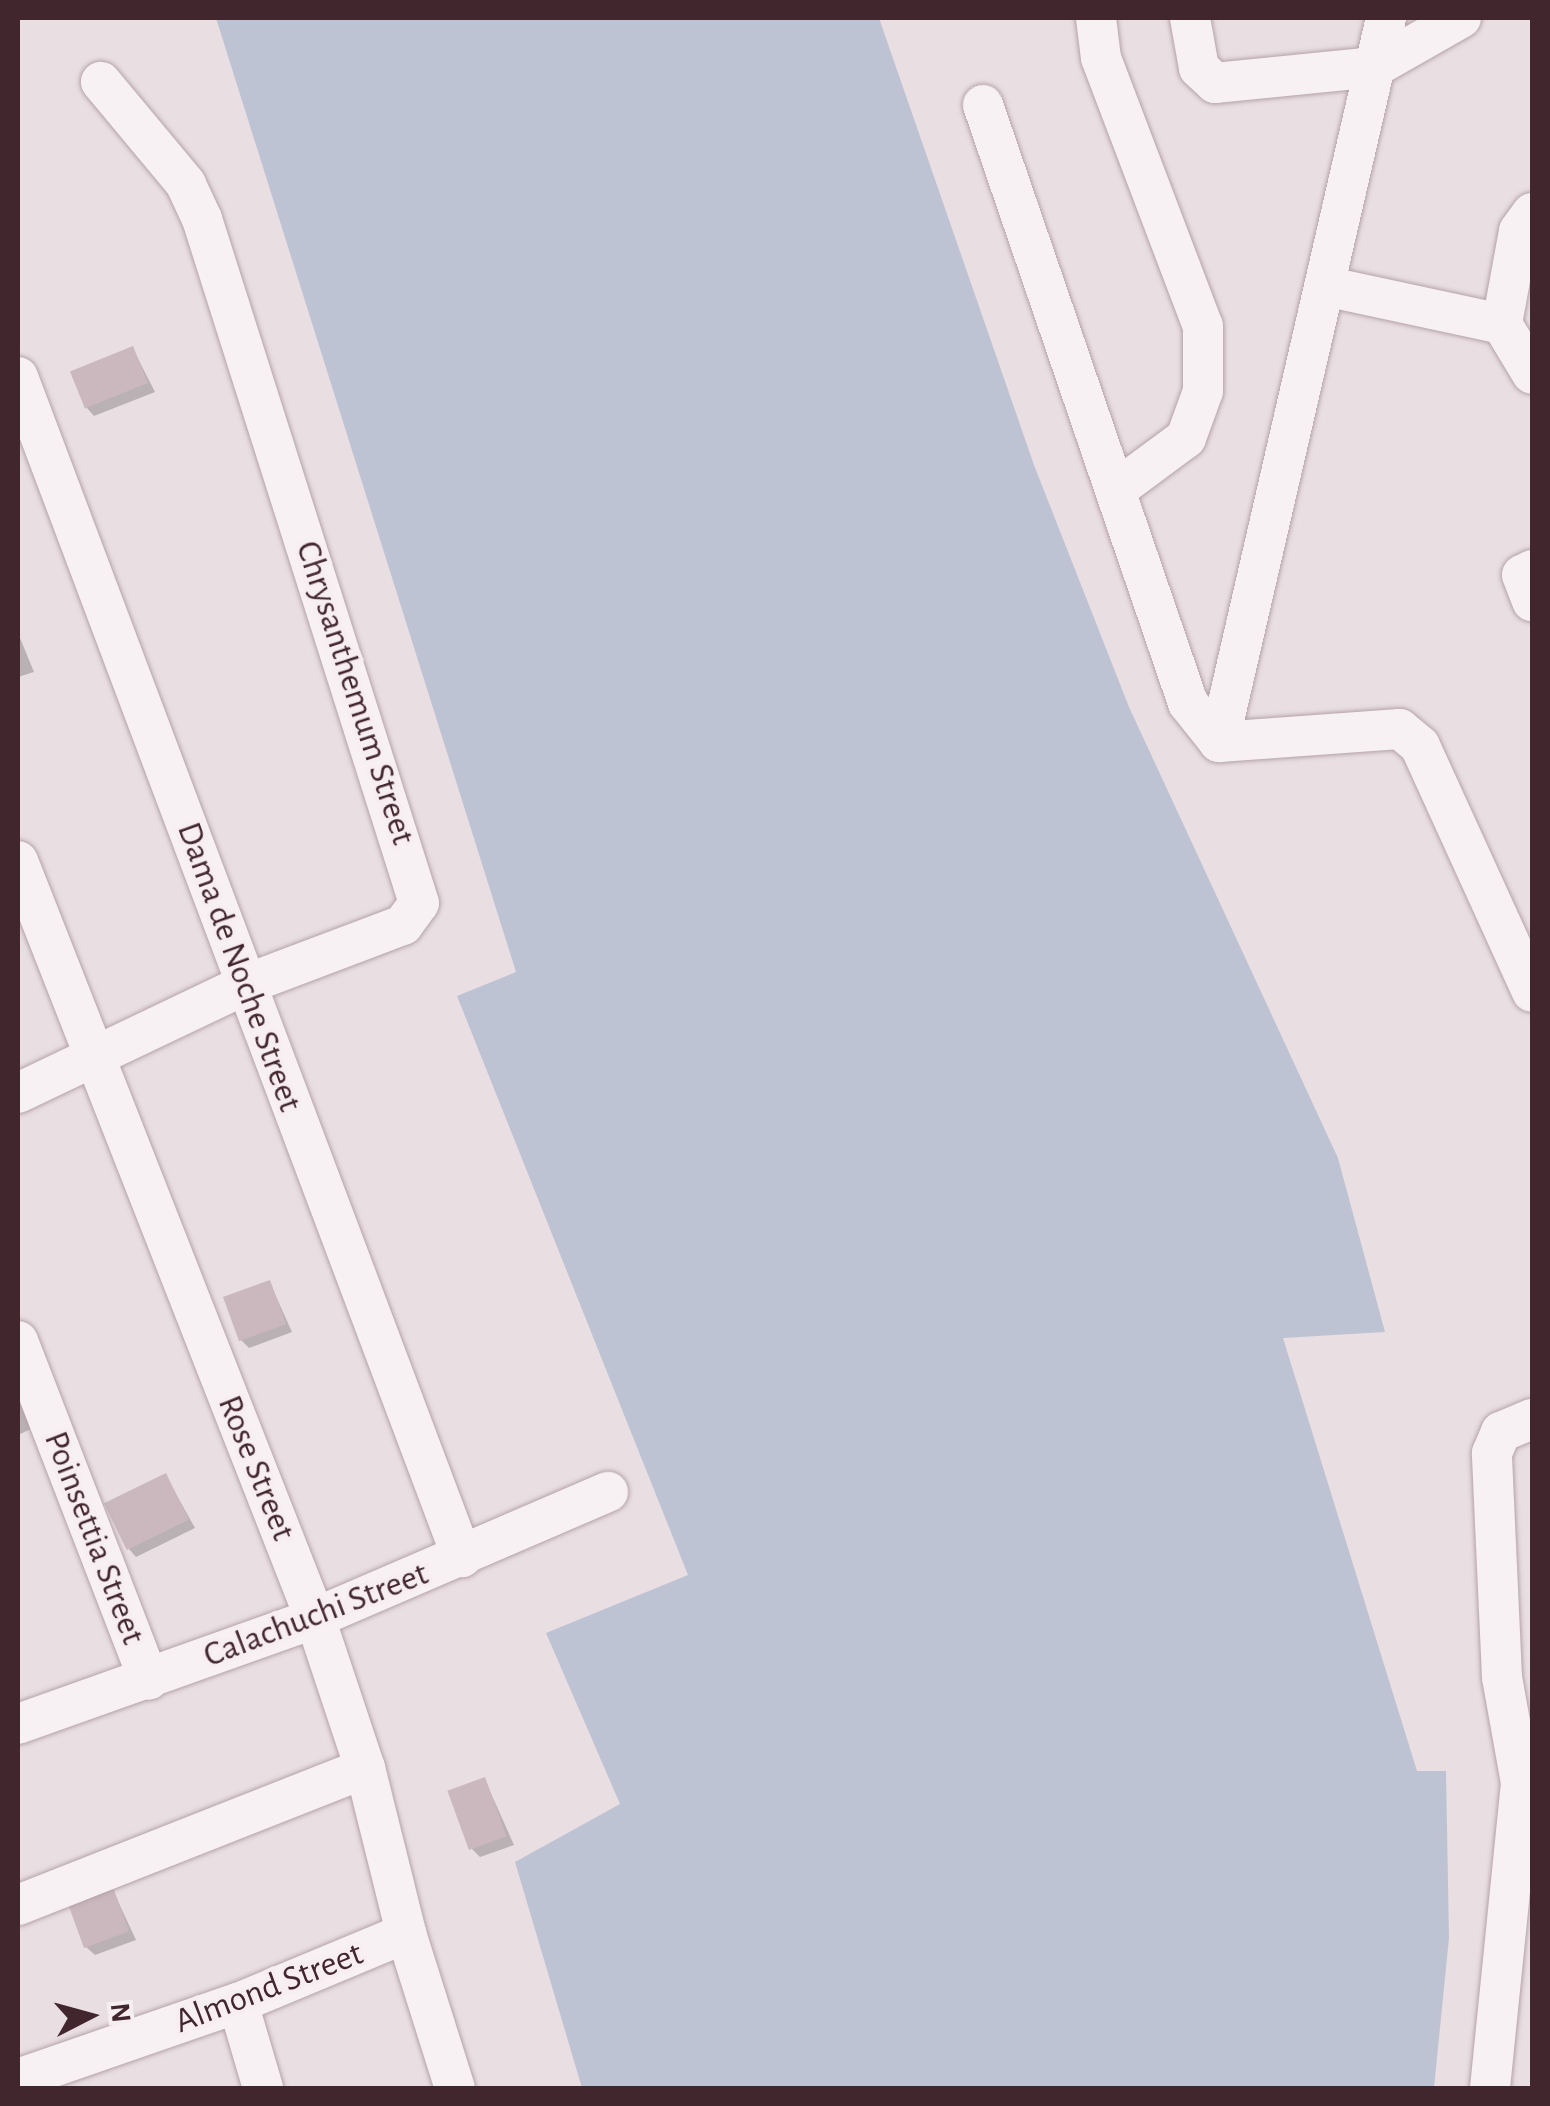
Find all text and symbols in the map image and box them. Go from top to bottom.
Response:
street label: Chrysanthemum Street [286,536,424,850]
street label: Dama de Noche Street [167,817,311,1117]
street label: Rose Street [208,1389,304,1547]
street label: Poinsettia Street [34,1426,154,1650]
street label: Calachuchi Street [198,1553,434,1677]
street label: Almond Street [169,1933,369,2043]
north arrow [40,1966,140,2066]
text: N [105,2002,135,2024]

